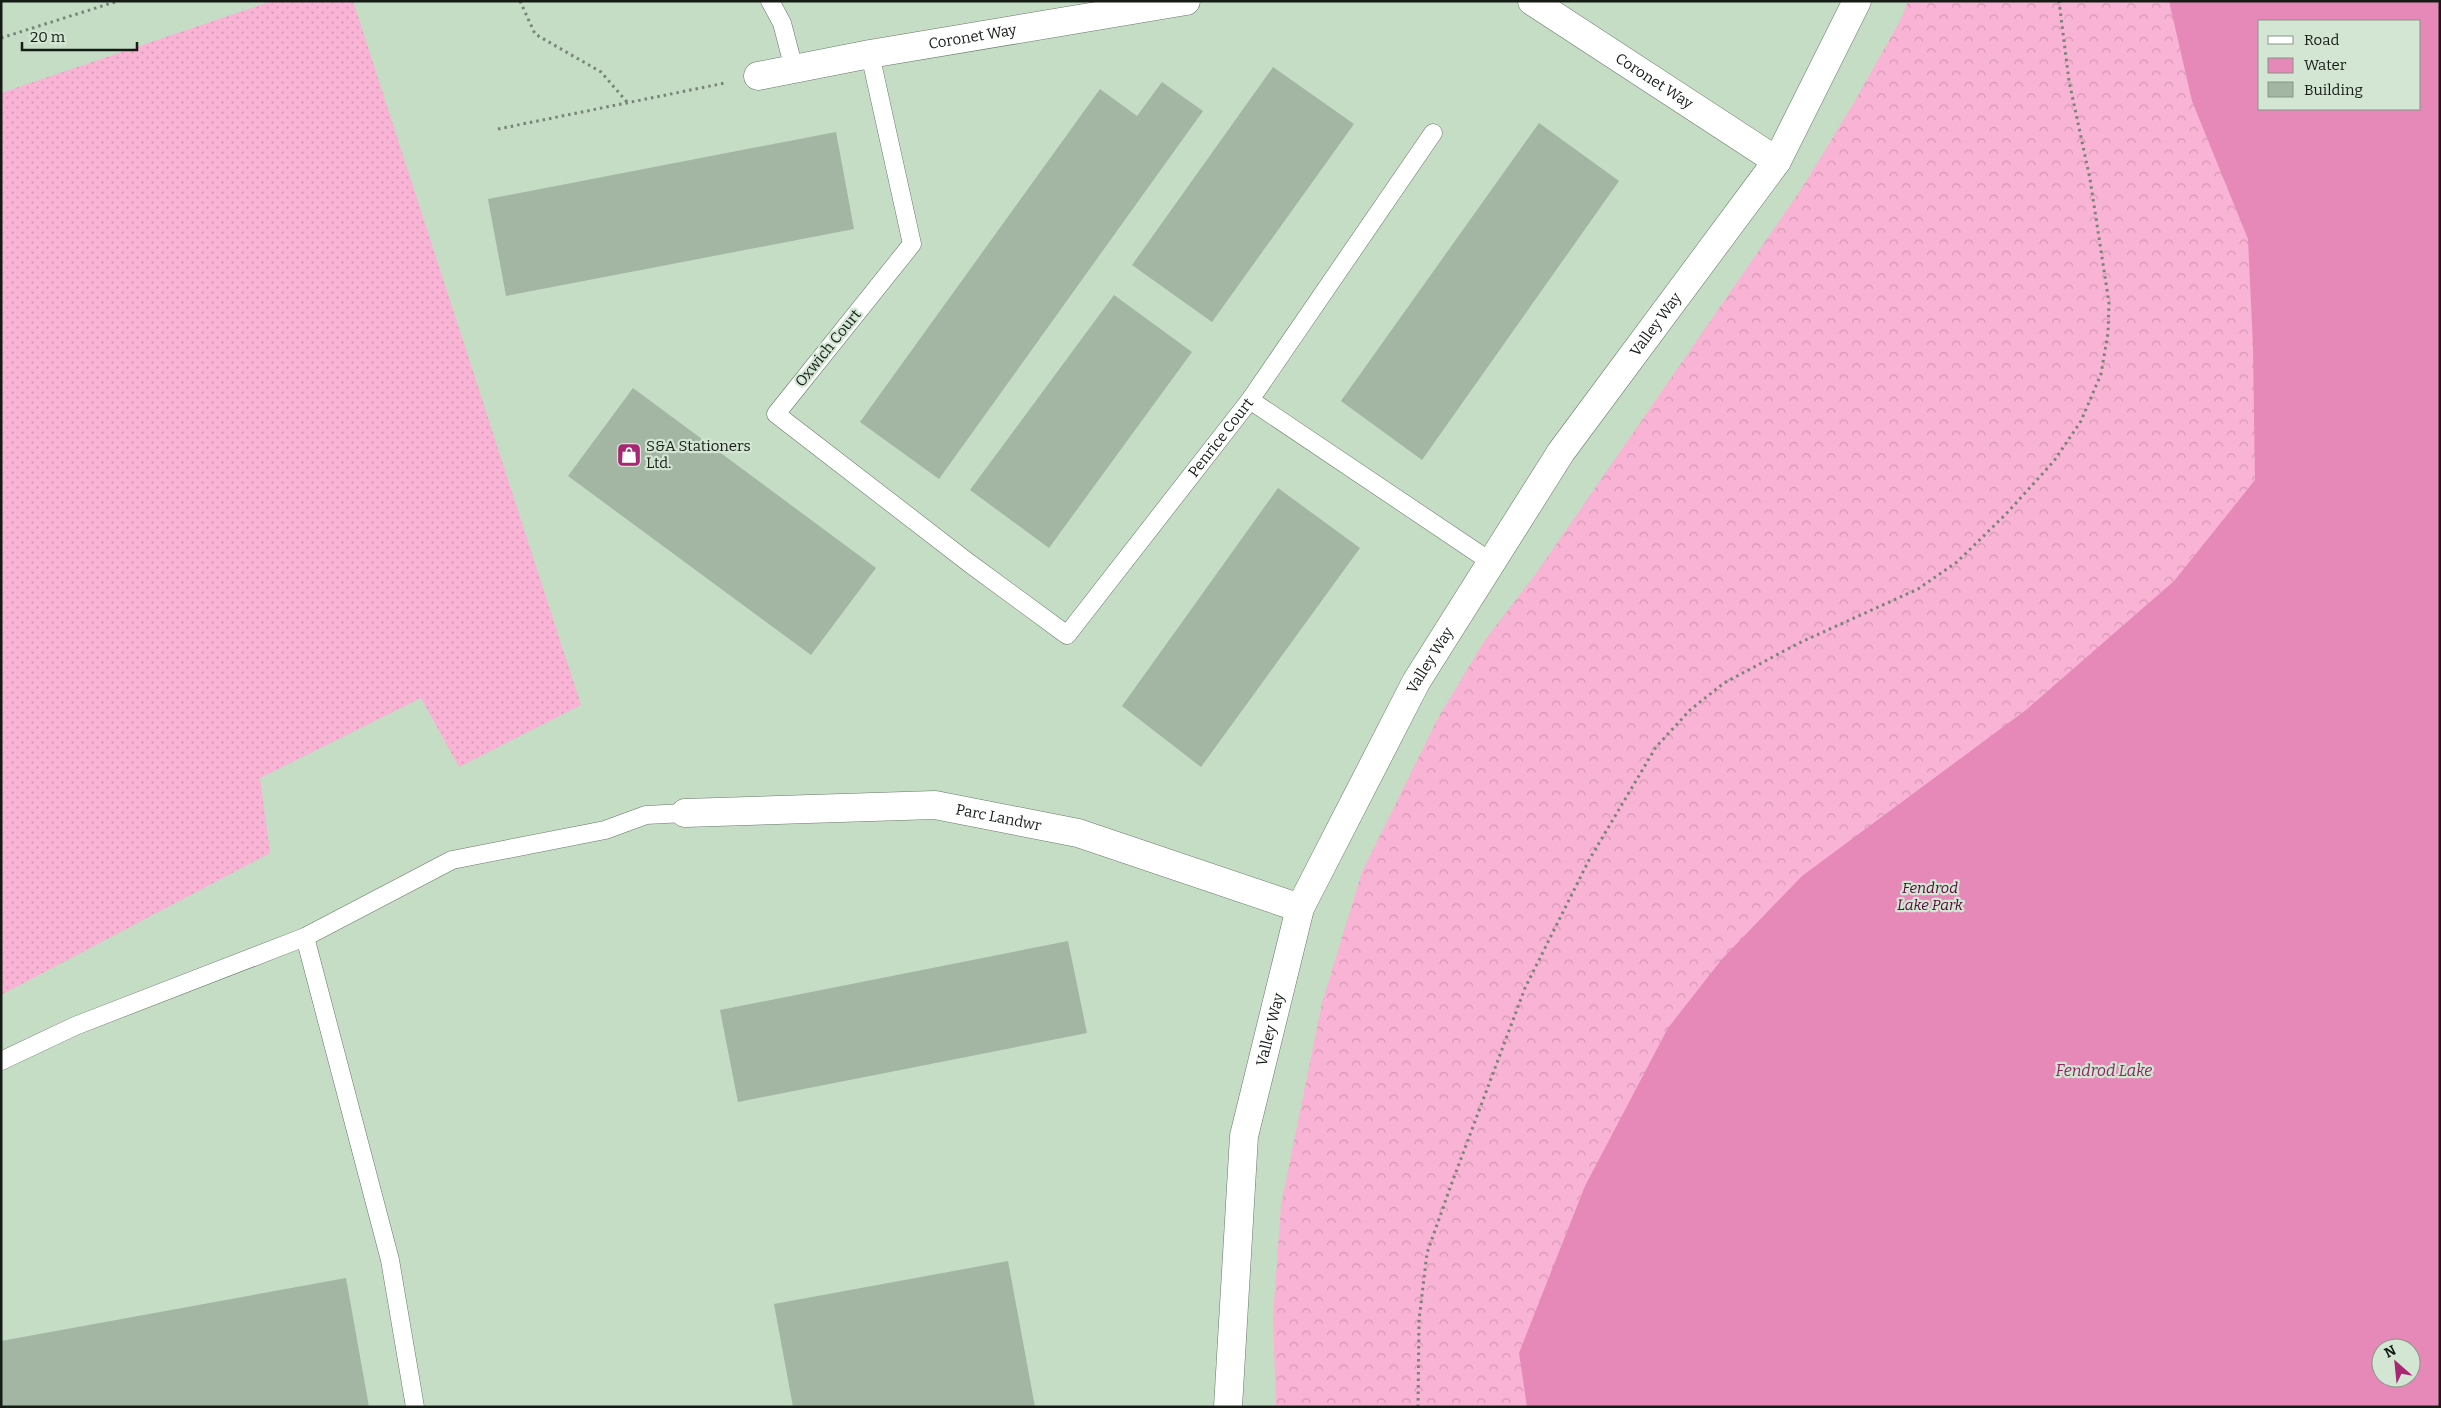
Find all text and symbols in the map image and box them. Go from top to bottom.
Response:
scale bar [22,20,138,52]
legend [2258,20,2421,110]
street label: Coronet Way [927,21,1018,53]
text: 20 m [30,28,66,46]
text: Road [2304,31,2339,49]
street label: Coronet Way [1612,49,1696,113]
text: Water [2304,56,2347,74]
text: Building [2304,81,2363,99]
street label: Valley Way [1626,289,1685,360]
street label: Oxwich Court [791,305,865,390]
street label: Penrice Court [1184,394,1257,481]
place label: S&A Stationers Ltd. [646,437,751,472]
shop icon: S&A Stationers Ltd. [616,442,642,468]
street label: Valley Way [1403,624,1457,696]
street label: Parc Landwr [954,800,1043,835]
park label: Fendrod Lake Park [1897,879,1964,914]
street label: Valley Way [1252,991,1288,1068]
water label: Fendrod Lake [2056,1061,2152,1080]
north arrow [2371,1338,2421,1388]
text: N [2382,1342,2399,1362]

